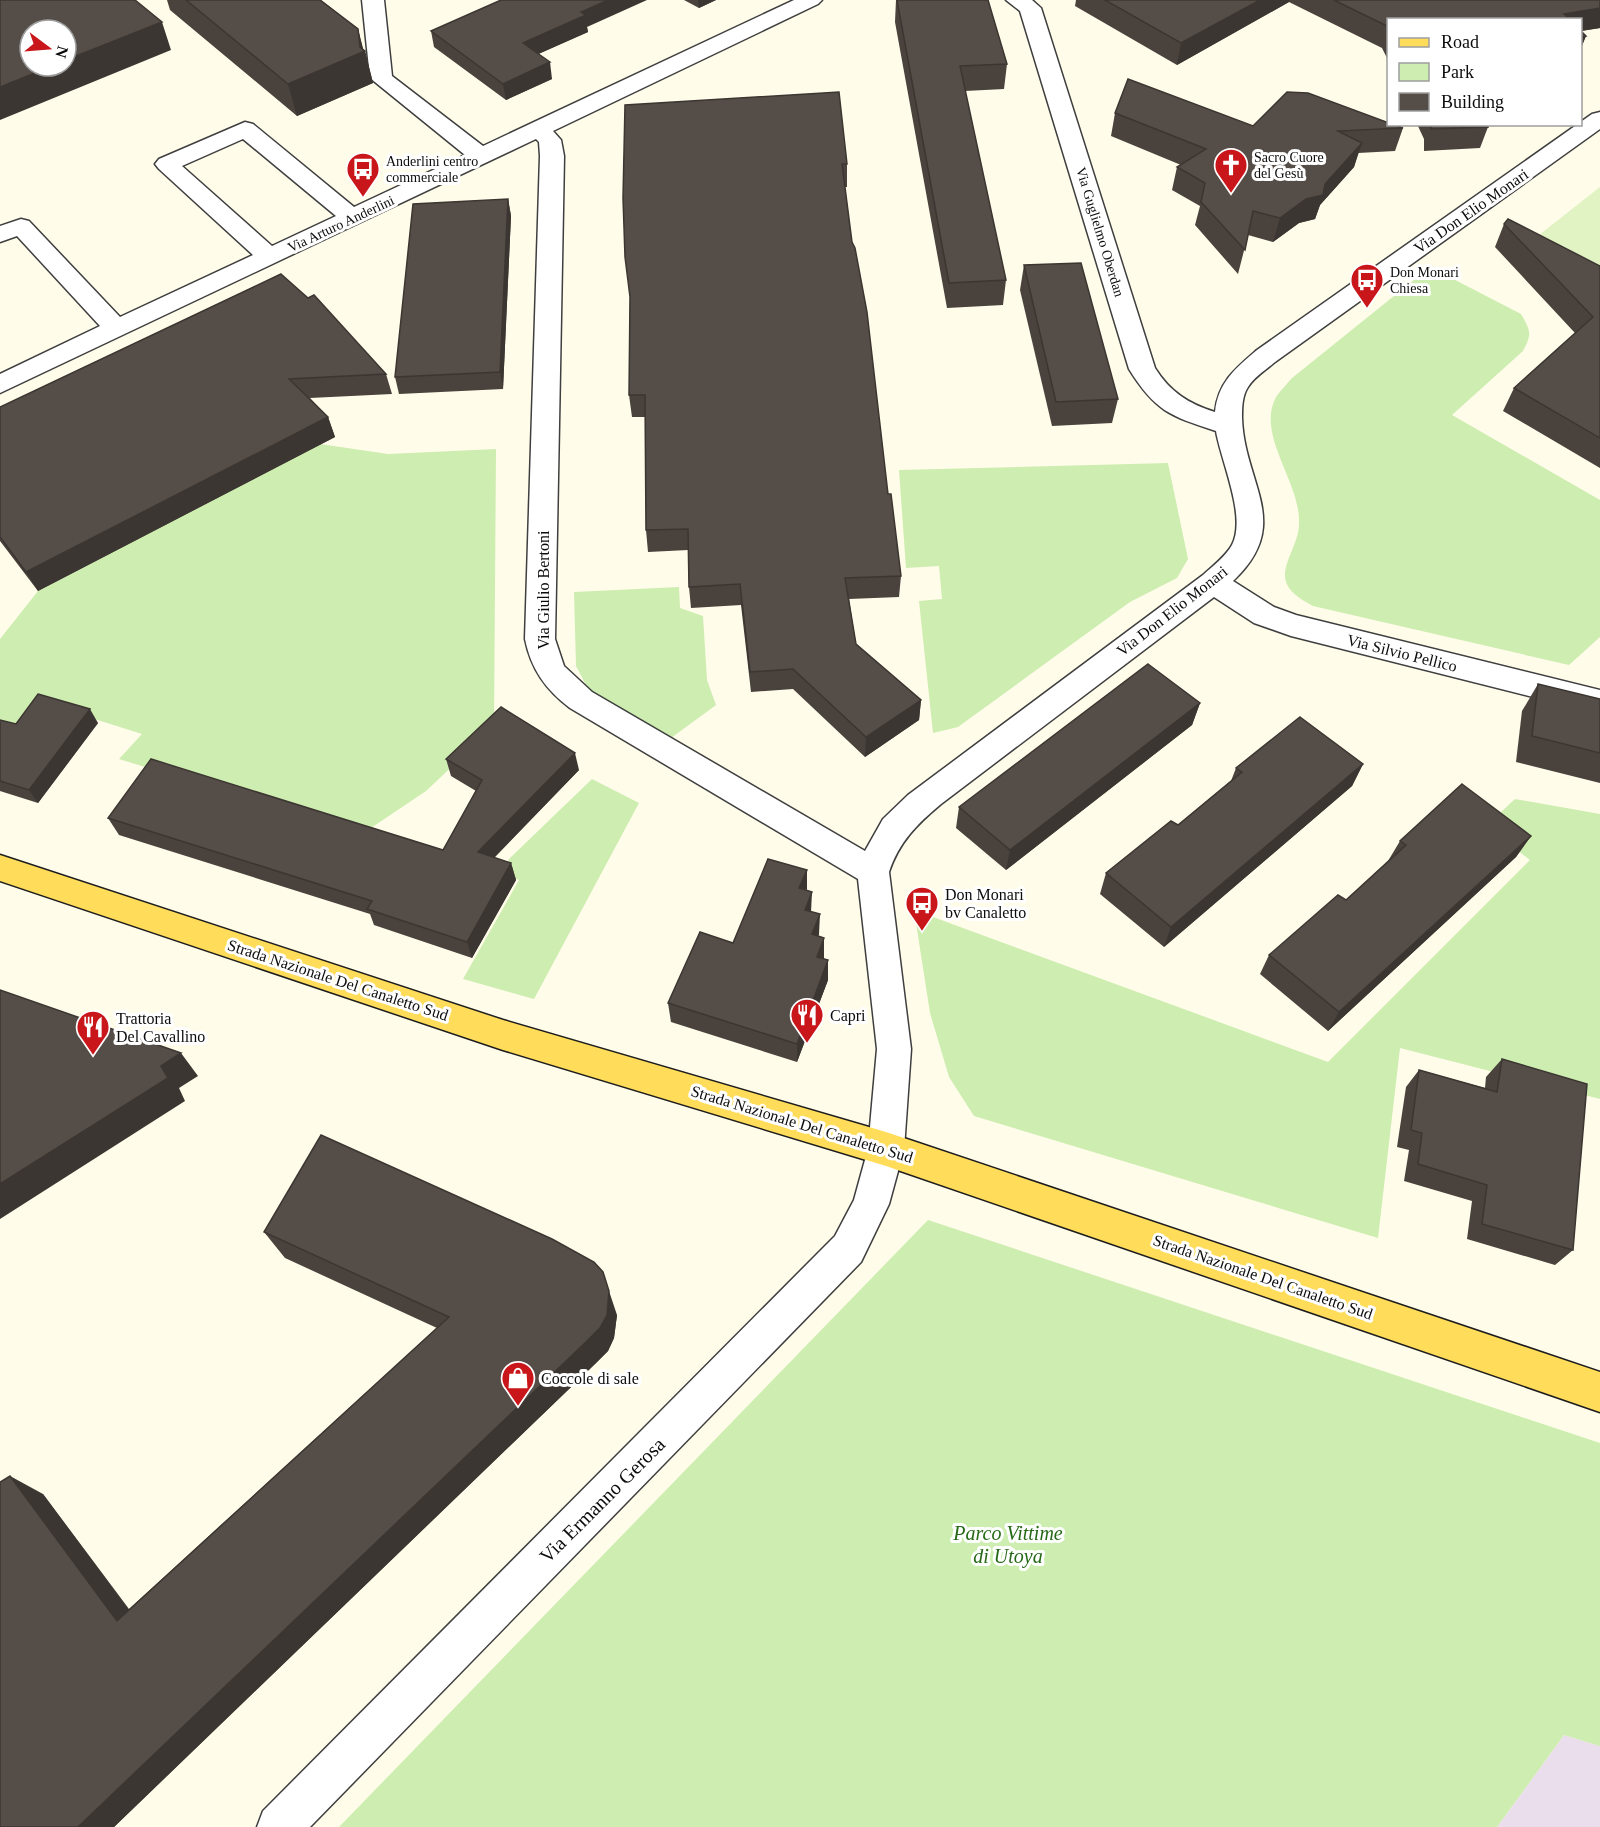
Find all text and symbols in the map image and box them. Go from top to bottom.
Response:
north arrow [18,18,78,78]
legend [1387,18,1582,126]
text: Road [1441,32,1479,52]
text: N [52,44,72,60]
text: Park [1441,62,1474,82]
text: Building [1441,92,1504,112]
church icon: Sacro Cuore del Gesù [1213,147,1249,194]
place label: Sacro Cuore del Gesù [1254,150,1324,181]
bus stop icon: Anderlini centro commerciale [345,151,381,198]
place label: Anderlini centro commerciale [386,154,478,185]
street label: Via Don Elio Monari [1411,165,1532,257]
street label: Via Guglielmo Oberdan [1073,166,1127,298]
street label: Via Arturo Anderlini [285,193,397,255]
bus stop icon: Don Monari Chiesa [1349,262,1385,309]
place label: Don Monari Chiesa [1390,265,1459,296]
street label: Via Giulio Bertoni [535,530,552,650]
street label: Via Don Elio Monari [1113,562,1231,659]
street label: Via Silvio Pellico [1345,631,1459,675]
bus stop icon: Don Monari bv Canaletto [904,885,940,932]
place label: Don Monari bv Canaletto [945,886,1026,921]
street label: Strada Nazionale Del Canaletto Sud [226,936,450,1024]
restaurant icon: Capri [789,997,825,1044]
place label: Capri [830,1007,866,1025]
restaurant icon: Trattoria Del Cavallino [75,1009,111,1056]
place label: Trattoria Del Cavallino [116,1010,205,1045]
street label: Strada Nazionale Del Canaletto Sud [689,1082,915,1166]
street label: Strada Nazionale Del Canaletto Sud [1151,1231,1375,1323]
shop icon: Coccole di sale [500,1360,536,1407]
place label: Coccole di sale [541,1370,639,1387]
street label: Via Ermanno Gerosa [535,1433,669,1567]
park label: Parco Vittime di Utoya [952,1522,1063,1568]

